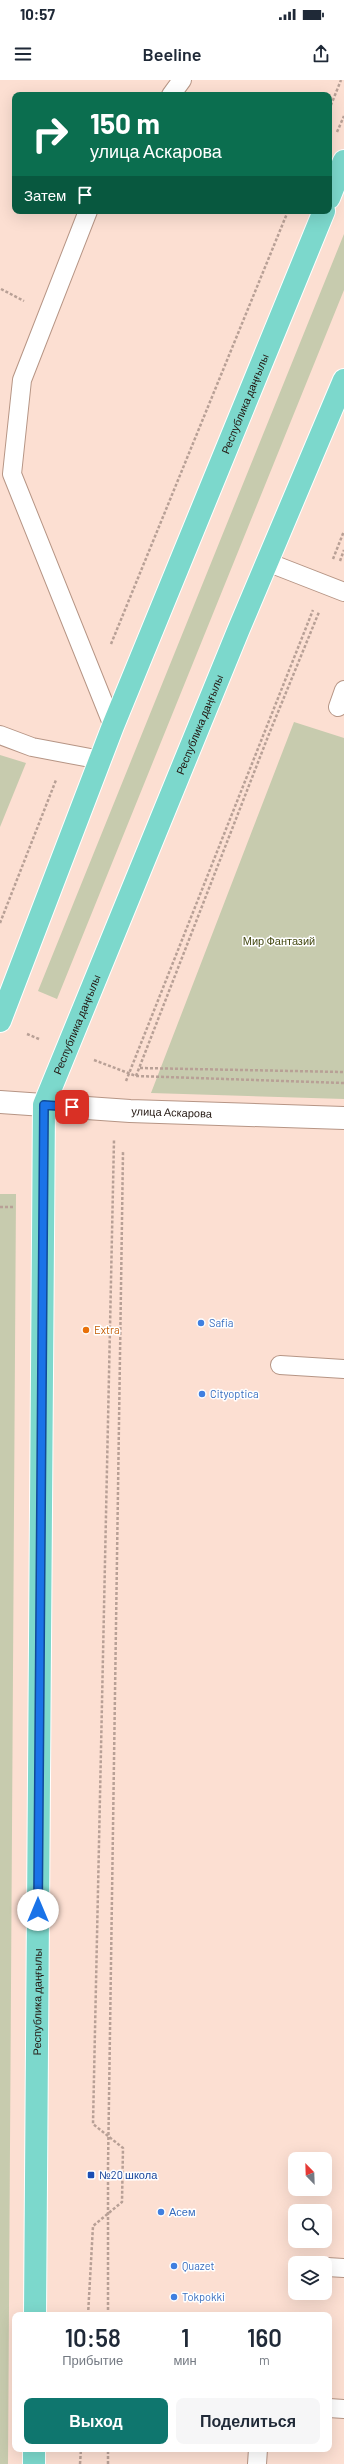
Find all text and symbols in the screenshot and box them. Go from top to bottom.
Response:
text: 10:57 [20,5,55,23]
icon: menu [12,43,34,65]
text: Beeline [142,43,202,65]
icon: share [310,43,332,65]
text: 150 m [90,106,160,140]
icon: right [24,108,76,160]
text: улица Аскарова [90,140,222,162]
icon: arrive [74,184,96,206]
text: Затем [24,186,66,204]
street label: Республика даңғылы [218,352,271,456]
street label: Республика даңғылы [173,673,225,776]
park label: Мир Фантазий [243,934,315,947]
street label: Республика даңғылы [50,972,103,1076]
pin [55,1090,89,1124]
icon: arrive [61,1096,83,1118]
street label: улица Аскарова [131,1104,213,1120]
place label: Safia [209,1316,233,1329]
marker: Safia [196,1318,206,1328]
place label: Extra [94,1323,120,1336]
marker: Extra [81,1325,91,1335]
place label: Cityoptica [210,1387,259,1400]
marker: Cityoptica [197,1389,207,1399]
position arrow [17,1889,59,1931]
street label: Республика даңғылы [30,1948,44,2055]
north arrow [288,2152,332,2196]
map controls [288,2152,332,2300]
place label: №20 школа [99,2168,158,2181]
marker: №20 школа [86,2170,96,2180]
button: search [288,2204,332,2248]
place label: Асем [169,2205,196,2218]
marker: Асем [156,2207,166,2217]
button: layers [288,2256,332,2300]
place label: Quazet [182,2259,215,2272]
marker: Quazet [169,2261,179,2271]
place label: Tokpokki [182,2290,225,2303]
marker: Tokpokki [169,2292,179,2302]
text: 10:58 [65,2323,121,2352]
text: 1 [181,2323,189,2352]
text: 160 [247,2323,282,2352]
text: Прибытие [62,2352,123,2368]
text: мин [173,2352,197,2368]
text: m [259,2352,270,2368]
button: Выход [24,2398,168,2444]
button: Поделиться [176,2398,320,2444]

